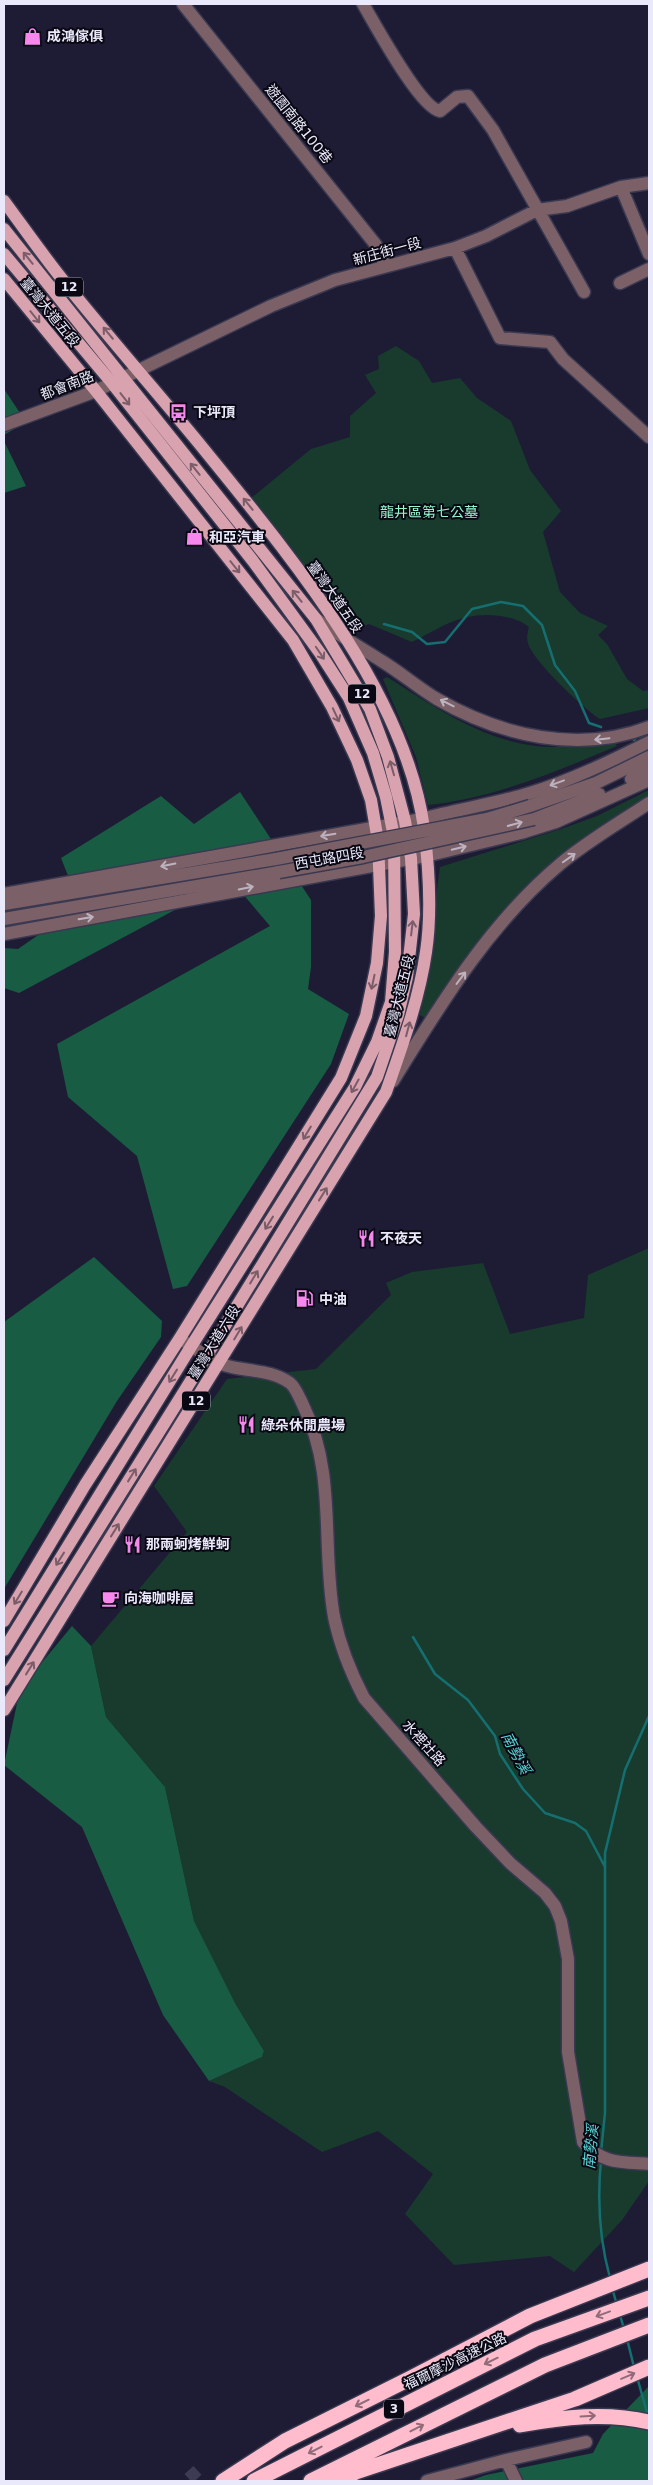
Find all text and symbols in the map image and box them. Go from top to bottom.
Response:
shop icon: 成鴻傢俱 [23,26,43,46]
place label: 成鴻傢俱 [47,28,103,44]
street label: 遊園南路100巷 [262,81,336,167]
street label: 新庄街一段 [351,234,423,268]
one-way arrow [22,252,33,265]
street label: 臺灣大道五段 [17,274,83,350]
road number: 12 [55,278,83,296]
one-way arrow [29,310,40,323]
one-way arrow [102,327,113,340]
street label: 都會南路 [38,367,96,403]
one-way arrow [119,392,130,405]
bus stop icon: 下坪頂 [169,402,189,422]
place label: 下坪頂 [193,404,235,420]
one-way arrow [190,463,201,476]
one-way arrow [242,497,253,510]
park label: 龍井區第七公墓 [380,504,478,520]
shop icon: 和亞汽車 [185,527,205,547]
place label: 和亞汽車 [209,529,265,545]
street label: 臺灣大道五段 [304,558,366,636]
one-way arrow [229,560,240,573]
one-way arrow [292,590,303,603]
one-way arrow [315,646,325,660]
road number: 12 [348,684,376,704]
one-way arrow [439,698,454,708]
one-way arrow [331,707,341,722]
one-way arrow [595,734,611,744]
one-way arrow [386,760,396,776]
one-way arrow [550,779,565,788]
one-way arrow [506,818,522,828]
one-way arrow [320,831,336,841]
one-way arrow [451,843,467,852]
street label: 西屯路四段 [293,844,365,872]
one-way arrow [562,853,576,863]
one-way arrow [160,861,176,871]
one-way arrow [237,883,253,892]
one-way arrow [78,913,94,923]
one-way arrow [407,920,417,936]
street label: 臺灣大道五段 [381,953,417,1039]
one-way arrow [455,972,466,985]
one-way arrow [368,973,377,989]
one-way arrow [403,1022,413,1038]
one-way arrow [350,1078,360,1093]
one-way arrow [302,1126,312,1140]
one-way arrow [318,1188,328,1202]
one-way arrow [263,1216,273,1230]
restaurant icon: 不夜天 [356,1228,376,1248]
place label: 不夜天 [380,1230,422,1246]
one-way arrow [249,1271,259,1285]
fuel station icon: 中油 [295,1289,315,1309]
place label: 中油 [319,1291,347,1307]
street label: 臺灣大道六段 [185,1302,243,1382]
one-way arrow [233,1326,243,1340]
one-way arrow [168,1368,178,1382]
road number: 12 [182,1392,210,1410]
restaurant icon: 綠朵休閒農場 [237,1415,257,1435]
place label: 綠朵休閒農場 [261,1417,345,1433]
one-way arrow [127,1469,137,1483]
one-way arrow [111,1524,121,1538]
restaurant icon: 那兩蚵烤鮮蚵 [122,1534,142,1554]
place label: 那兩蚵烤鮮蚵 [146,1536,230,1552]
one-way arrow [55,1551,65,1565]
cafe icon: 向海咖啡屋 [100,1588,120,1608]
place label: 向海咖啡屋 [124,1590,194,1606]
one-way arrow [13,1591,23,1605]
one-way arrow [25,1662,35,1676]
street label: 水裡社路 [399,1717,449,1769]
water label: 南勢溪 [497,1729,535,1779]
water label: 南勢溪 [580,2122,602,2170]
one-way arrow [596,2310,612,2320]
street label: 福爾摩沙高速公路 [401,2329,509,2393]
one-way arrow [484,2357,499,2366]
one-way arrow [620,2371,635,2381]
one-way arrow [355,2399,370,2408]
road number: 3 [384,2400,404,2418]
one-way arrow [580,2412,596,2421]
one-way arrow [409,2422,424,2432]
one-way arrow [308,2446,323,2455]

